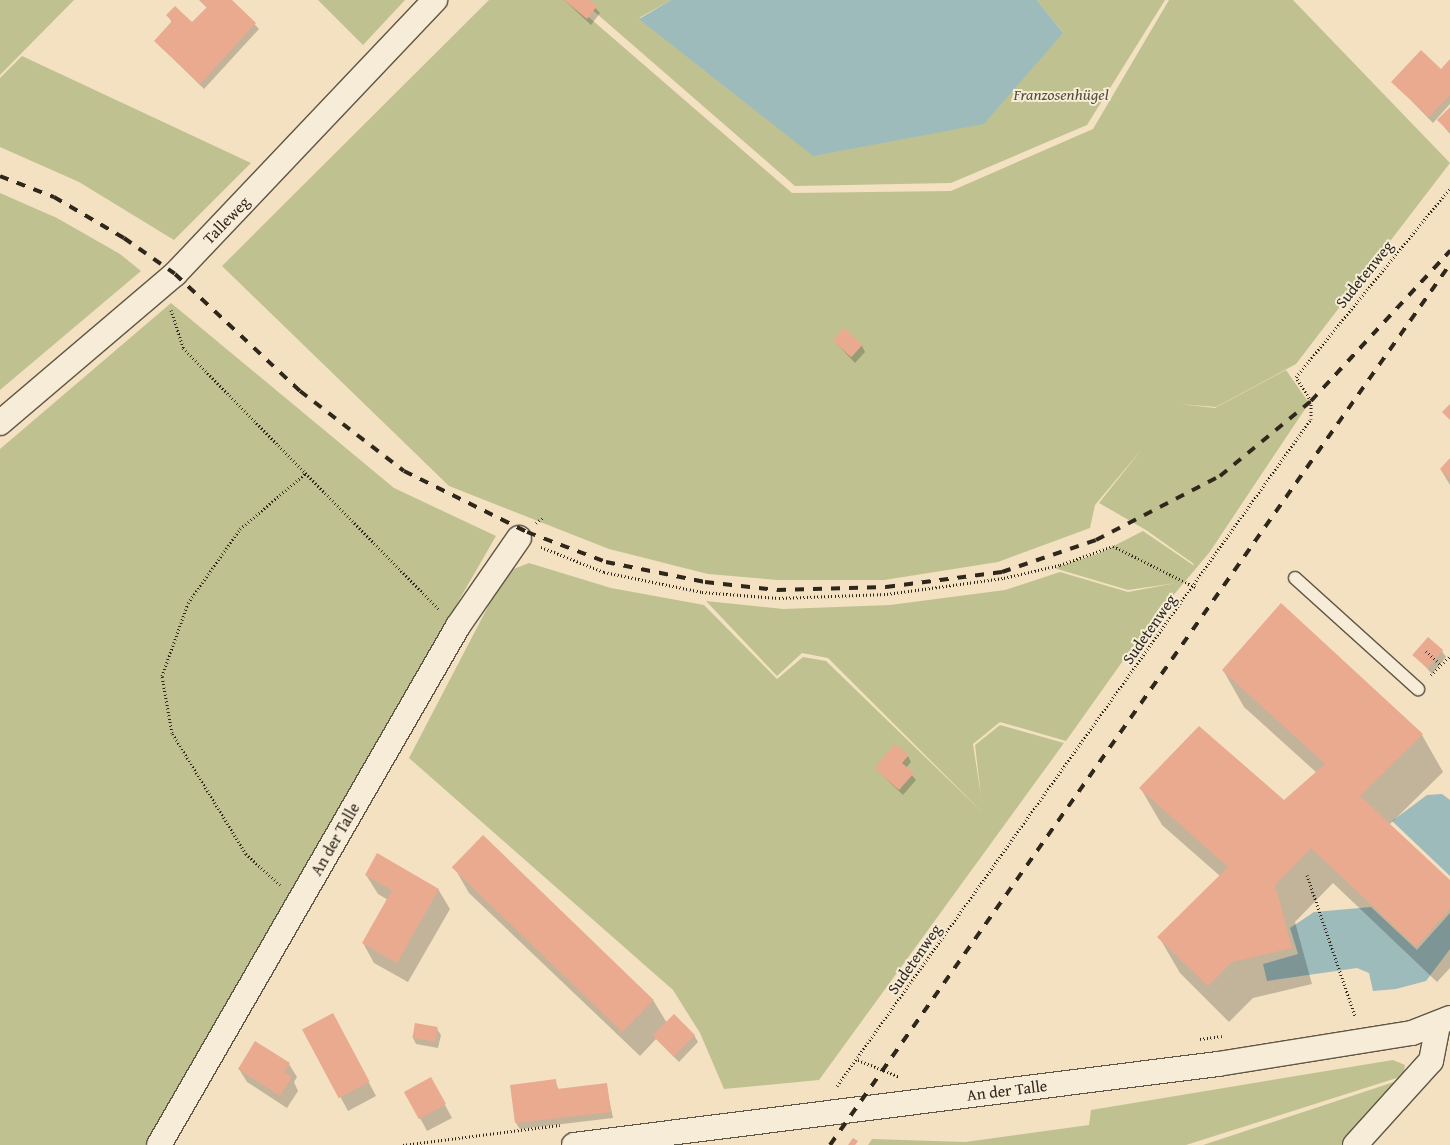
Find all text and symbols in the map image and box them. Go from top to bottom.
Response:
park label: Franzosenhügel [1013,84,1109,104]
street label: Talleweg [199,192,253,248]
street label: Sudetenweg [1331,236,1397,312]
street label: Sudetenweg [1118,590,1180,668]
street label: An der Talle [306,799,364,879]
street label: Sudetenweg [883,920,945,998]
street label: An der Talle [966,1076,1048,1104]

